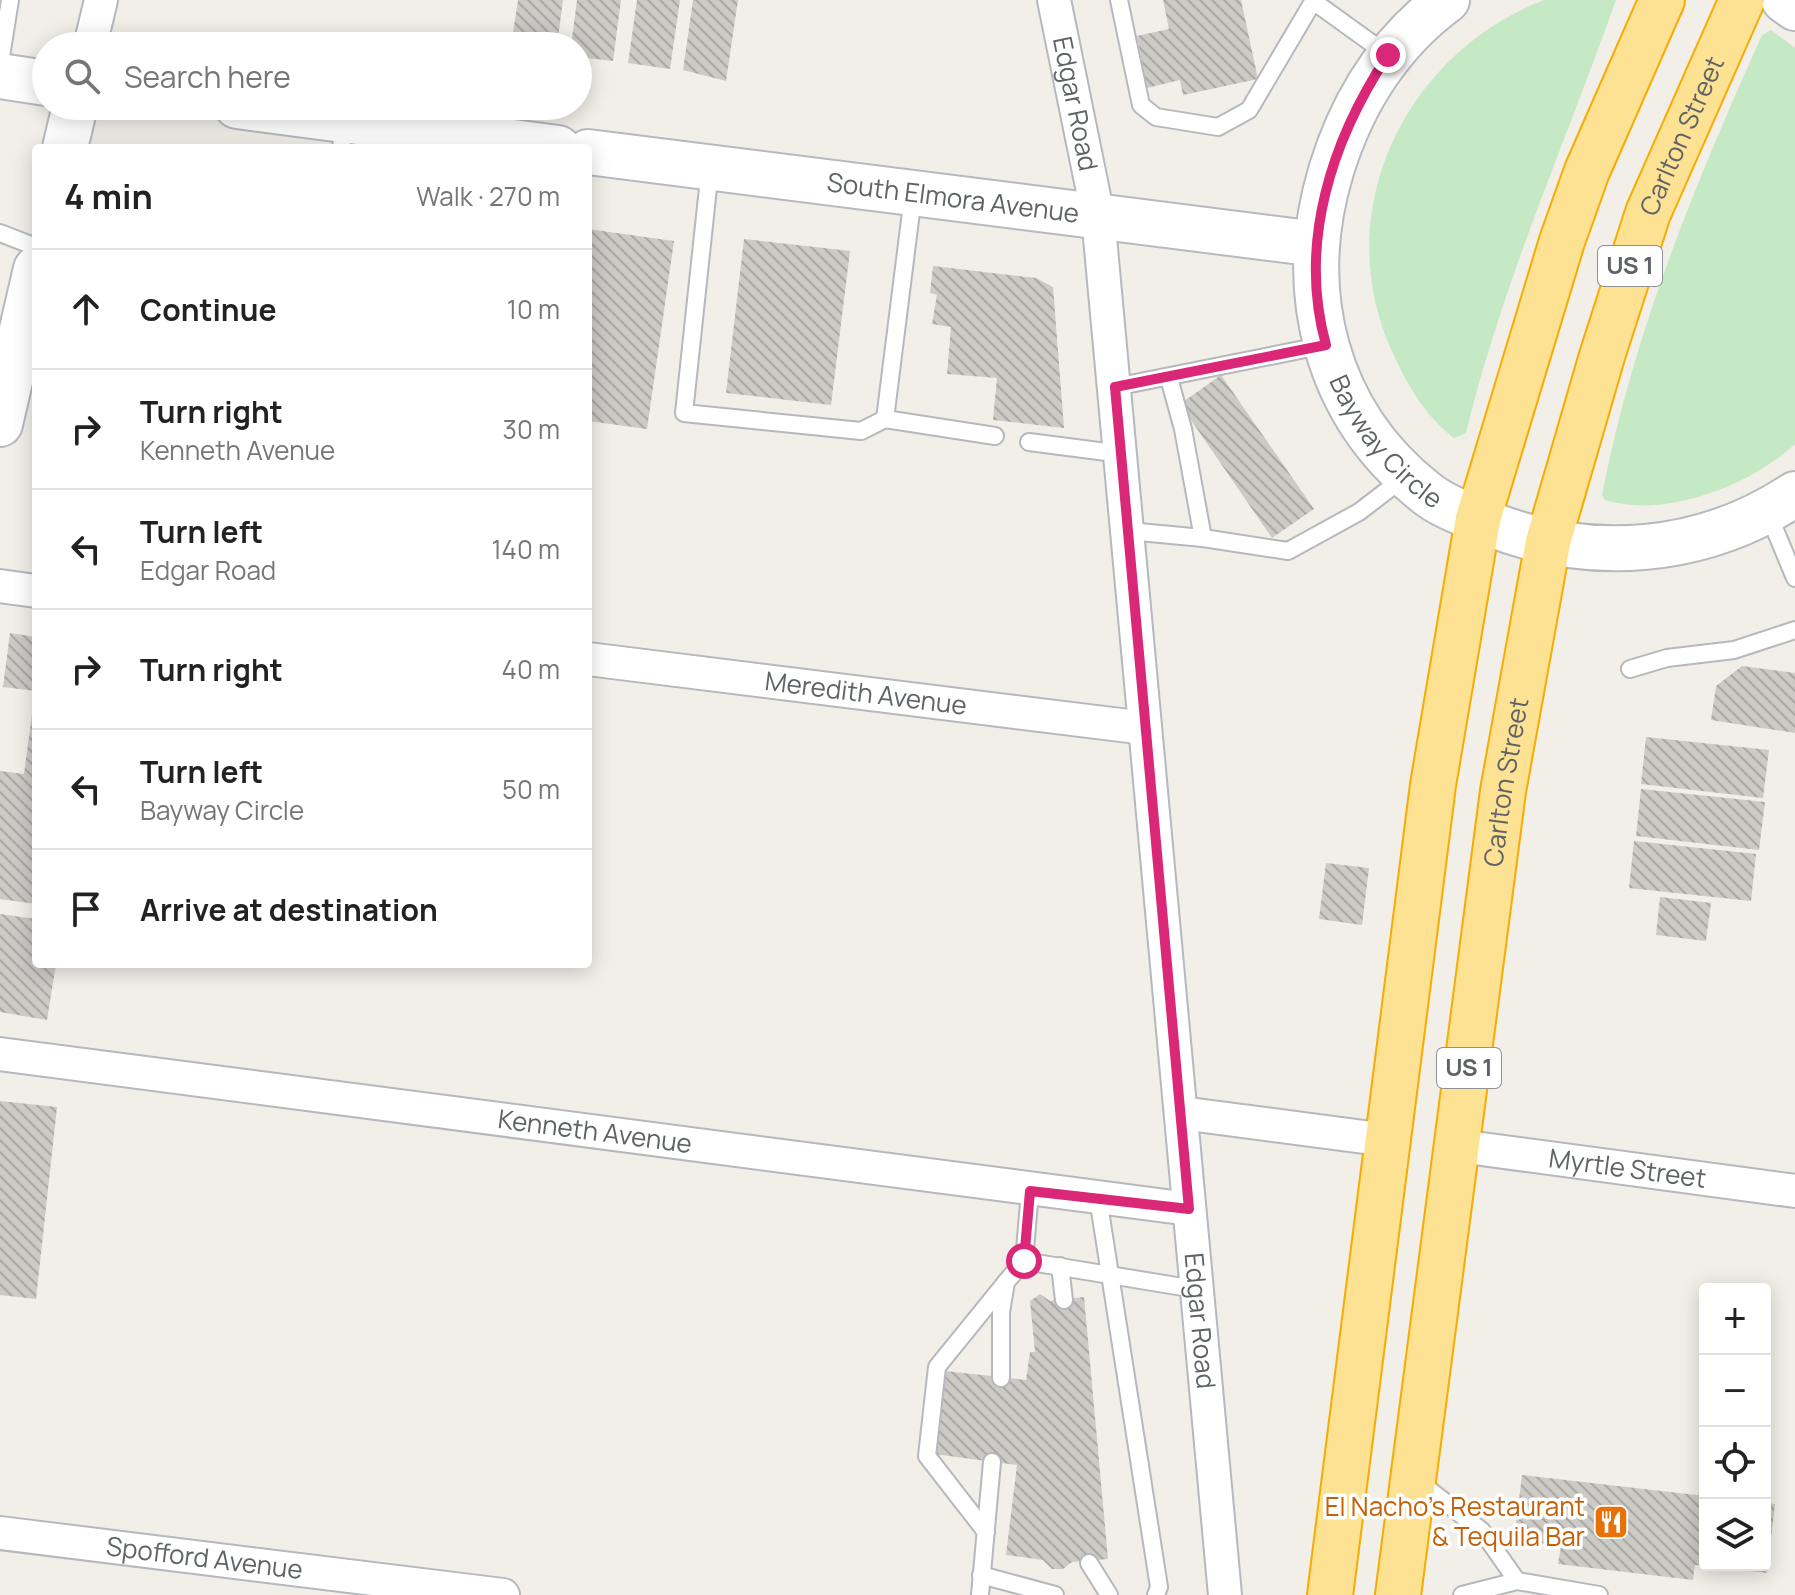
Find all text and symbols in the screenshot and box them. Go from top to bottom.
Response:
search box [32,32,592,120]
street label: Edgar Road [1045,33,1107,174]
route end [1370,37,1406,73]
street label: Carlton Street [1630,50,1732,221]
icon: search [60,54,104,98]
text: Search here [124,56,291,97]
street label: South Elmora Avenue [825,163,1081,231]
text: 4 min [64,173,153,219]
text: Walk · 270 m [416,178,560,214]
road number: US 1 [1598,246,1662,286]
icon: ahead [64,287,108,331]
text: Continue [140,289,276,330]
text: 10 m [507,291,560,327]
street label: Bayway Circle [1321,369,1450,516]
text: Turn right [140,391,283,432]
icon: right [64,407,108,451]
text: 30 m [503,411,560,447]
text: Kenneth Avenue [140,432,335,468]
text: Turn left [140,511,263,552]
icon: left [64,527,108,571]
text: 140 m [491,531,560,567]
text: Edgar Road [140,552,276,588]
icon: right [64,647,108,691]
text: Turn right [140,649,283,690]
text: 40 m [502,651,560,687]
street label: Meredith Avenue [763,662,969,723]
street label: Carlton Street [1474,695,1537,869]
text: Turn left [140,751,263,792]
icon: left [64,767,108,811]
text: 50 m [502,771,560,807]
text: Bayway Circle [140,792,304,828]
icon: arrive [64,887,108,931]
text: Arrive at destination [140,889,438,930]
road number: US 1 [1437,1048,1501,1088]
street label: Kenneth Avenue [496,1100,694,1161]
street label: Myrtle Street [1547,1139,1708,1196]
route start [1006,1243,1042,1279]
street label: Edgar Road [1177,1251,1225,1390]
map controls [1699,1283,1771,1571]
button: + [1699,1283,1771,1355]
button: − [1699,1355,1771,1427]
button: locate [1699,1427,1771,1499]
place label: El Nacho’s Restaurant & Tequila Bar [1325,1488,1585,1554]
button: layers [1699,1499,1771,1571]
restaurant icon: El Nacho’s Restaurant & Tequila Bar [1592,1503,1630,1541]
street label: Spofford Avenue [104,1527,305,1587]

